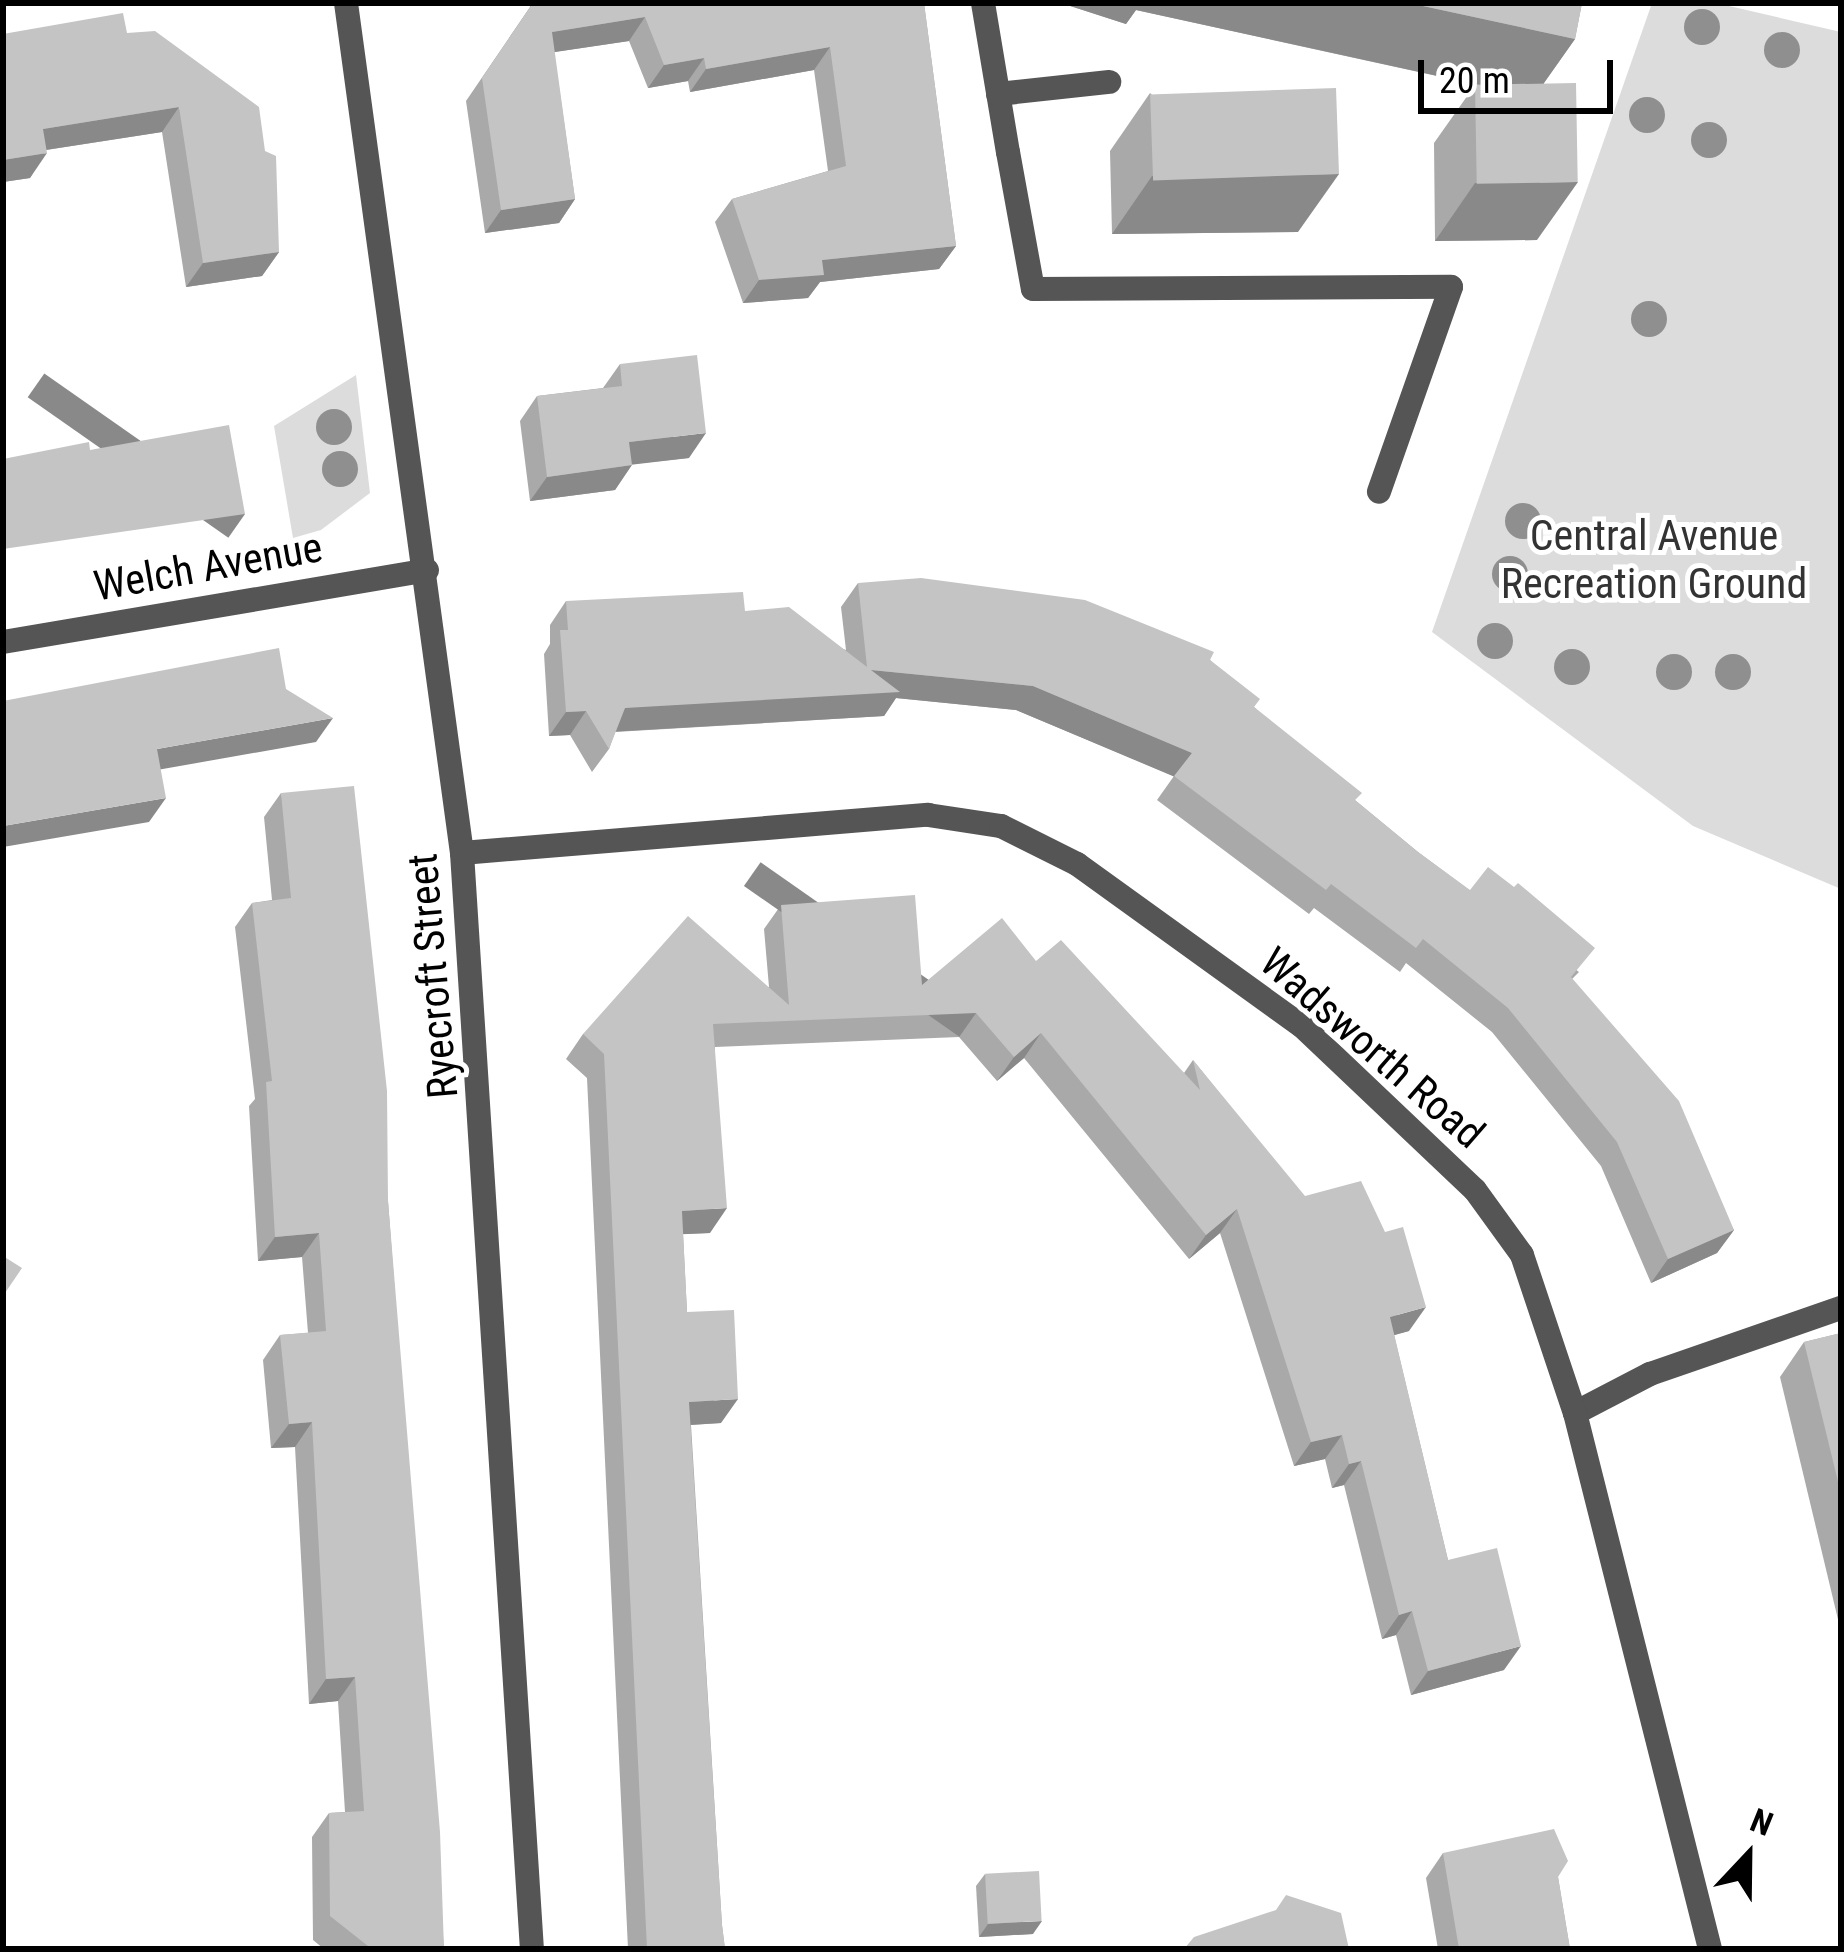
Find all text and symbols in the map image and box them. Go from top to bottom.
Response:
scale bar [1424,36,1619,110]
text: 20 m [1439,60,1510,102]
park label: Central Avenue Recreation Ground [1501,511,1807,610]
street label: Welch Avenue [90,522,326,612]
street label: Ryecroft Street [397,851,469,1101]
street label: Wadsworth Road [1250,937,1494,1159]
north arrow [1688,1796,1808,1916]
text: N [1745,1800,1778,1844]

